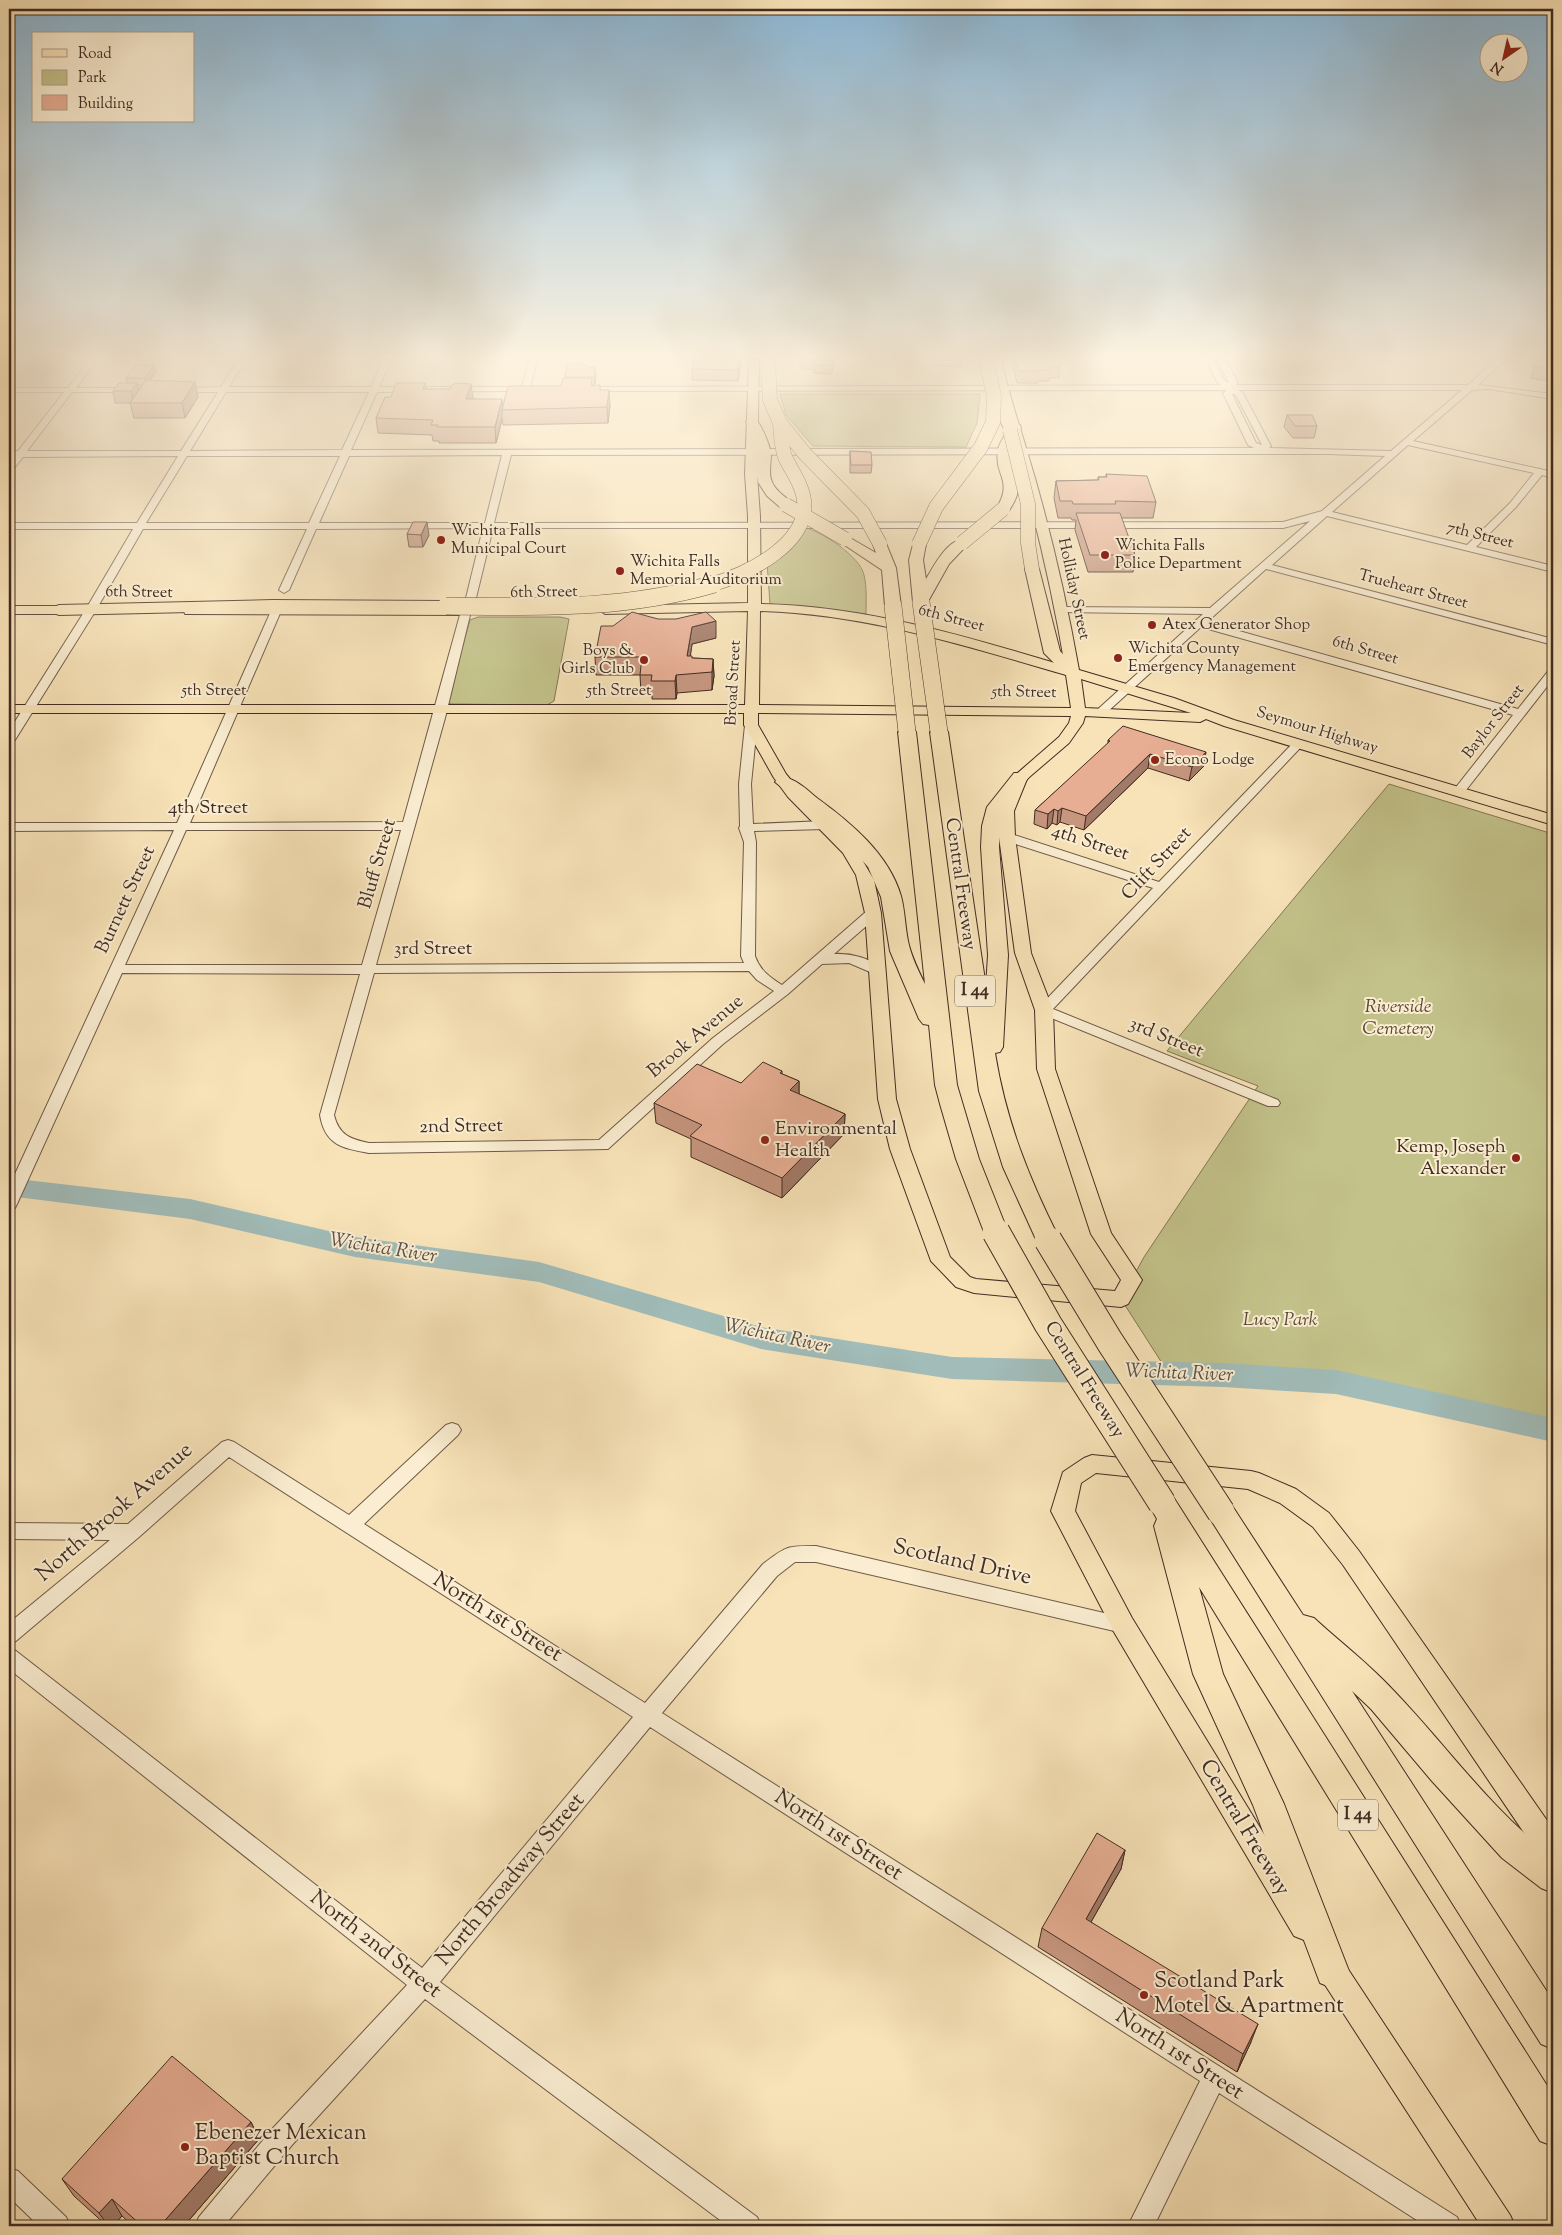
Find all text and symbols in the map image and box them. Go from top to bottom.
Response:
legend [32,32,195,122]
north arrow [1480,32,1530,82]
text: Road [78,44,112,65]
text: N [1488,56,1508,79]
text: Park [78,68,107,89]
text: Building [78,94,133,115]
street label: 7th Street [1444,517,1516,555]
place label: Wichita Falls Municipal Court [451,520,567,561]
marker: Wichita Falls Municipal Court [435,534,447,546]
place label: Wichita Falls Police Department [1115,535,1242,576]
street label: Holliday Street [1051,536,1095,643]
marker: Wichita Falls Police Department [1099,549,1111,561]
place label: Wichita Falls Memorial Auditorium [630,551,782,592]
street label: Trueheart Street [1356,564,1471,616]
marker: Wichita Falls Memorial Auditorium [614,565,626,577]
street label: 6th Street [105,581,173,605]
street label: 6th Street [510,581,578,605]
street label: 6th Street [915,599,987,639]
place label: Atex Generator Shop [1162,614,1310,637]
marker: Atex Generator Shop [1146,619,1158,631]
street label: 6th Street [1329,631,1401,671]
place label: Wichita County Emergency Management [1128,638,1297,679]
street label: Broad Street [720,639,748,726]
place label: Boys & Girls Club [561,640,635,681]
marker: Wichita County Emergency Management [1112,652,1124,664]
marker: Boys & Girls Club [638,654,650,666]
street label: Baylor Street [1458,679,1531,764]
street label: 5th Street [180,680,247,703]
street label: 5th Street [585,680,652,703]
street label: 5th Street [990,681,1057,705]
street label: Seymour Highway [1253,702,1381,760]
place label: Econo Lodge [1165,749,1255,772]
marker: Econo Lodge [1149,754,1161,766]
street label: 4th Street [168,795,249,822]
street label: Bluff Street [352,815,404,912]
street label: Central Freeway [937,816,983,952]
street label: 4th Street [1048,818,1133,868]
street label: Clift Street [1116,821,1199,907]
street label: Burnett Street [89,841,163,958]
street label: 3rd Street [394,936,473,963]
road number: I 44 [955,976,995,1006]
street label: Brook Avenue [642,989,750,1085]
park label: Riverside Cemetery [1362,994,1434,1043]
street label: 3rd Street [1125,1011,1208,1065]
street label: 2nd Street [419,1113,504,1141]
place label: Environmental Health [775,1116,897,1165]
marker: Environmental Health [759,1134,771,1146]
place label: Kemp, Joseph Alexander [1396,1134,1506,1183]
marker: Kemp, Joseph Alexander [1510,1152,1522,1164]
water label: Wichita River [327,1226,439,1272]
park label: Lucy Park [1243,1307,1318,1334]
water label: Wichita River [721,1312,833,1362]
street label: Central Freeway [1037,1316,1131,1444]
water label: Wichita River [1124,1358,1234,1390]
street label: North Brook Avenue [29,1436,201,1590]
street label: Scotland Drive [889,1531,1035,1595]
street label: North 1st Street [426,1565,569,1671]
street label: Central Freeway [1191,1754,1298,1902]
street label: North 1st Street [767,1782,909,1890]
street label: North Broadway Street [429,1786,593,1974]
road number: I 44 [1338,1800,1378,1830]
street label: North 2nd Street [302,1883,448,2007]
place label: Scotland Park Motel & Apartment [1154,1966,1344,2023]
marker: Scotland Park Motel & Apartment [1138,1989,1150,2001]
street label: North 1st Street [1108,2001,1250,2109]
place label: Ebenezer Mexican Baptist Church [195,2118,367,2175]
marker: Ebenezer Mexican Baptist Church [179,2141,191,2153]

